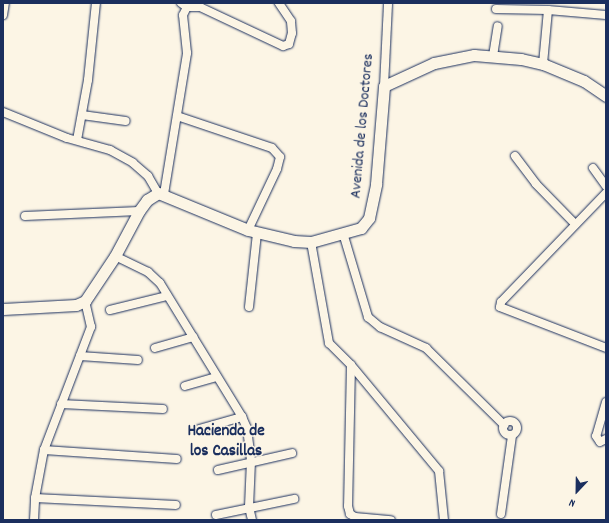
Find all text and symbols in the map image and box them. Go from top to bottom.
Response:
street label: Avenida de los Doctores [347,53,379,199]
district label: Hacienda de los Casillas [187,423,265,463]
north arrow [557,471,597,511]
text: N [567,494,578,511]

